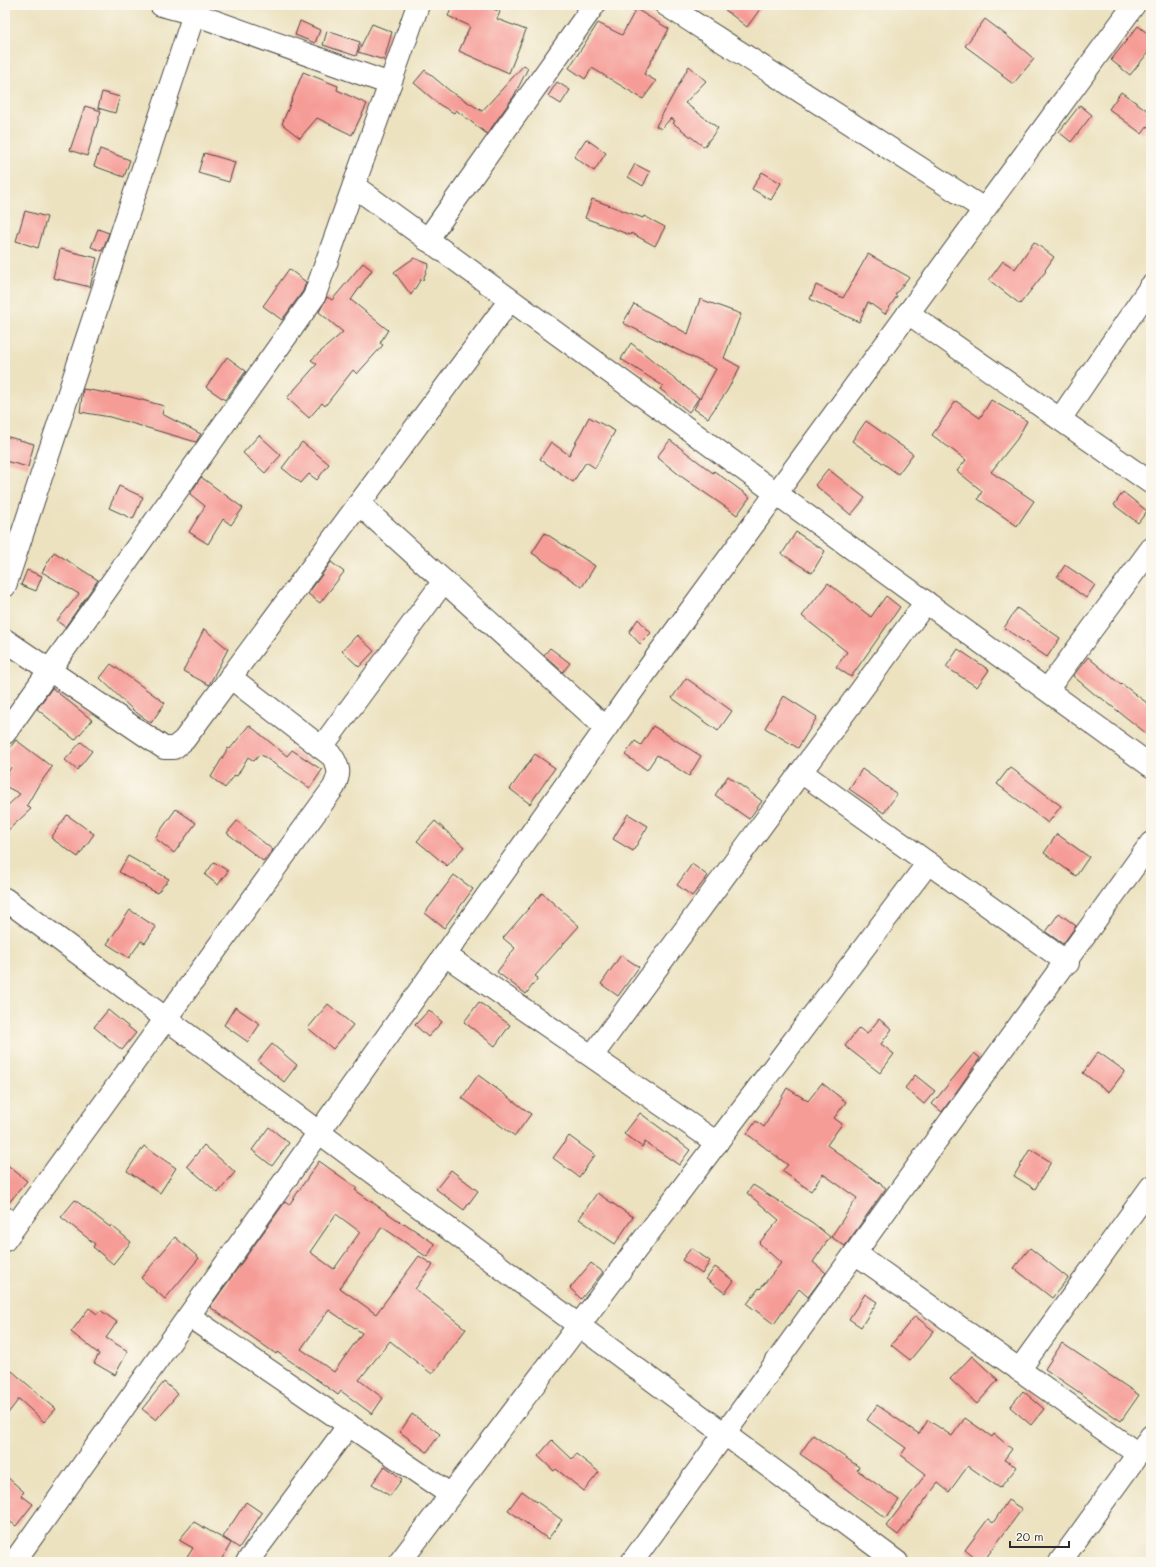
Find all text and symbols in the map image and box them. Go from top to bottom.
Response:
scale bar [1010,1523,1069,1549]
text: 20 m [1016,1528,1044,1544]

